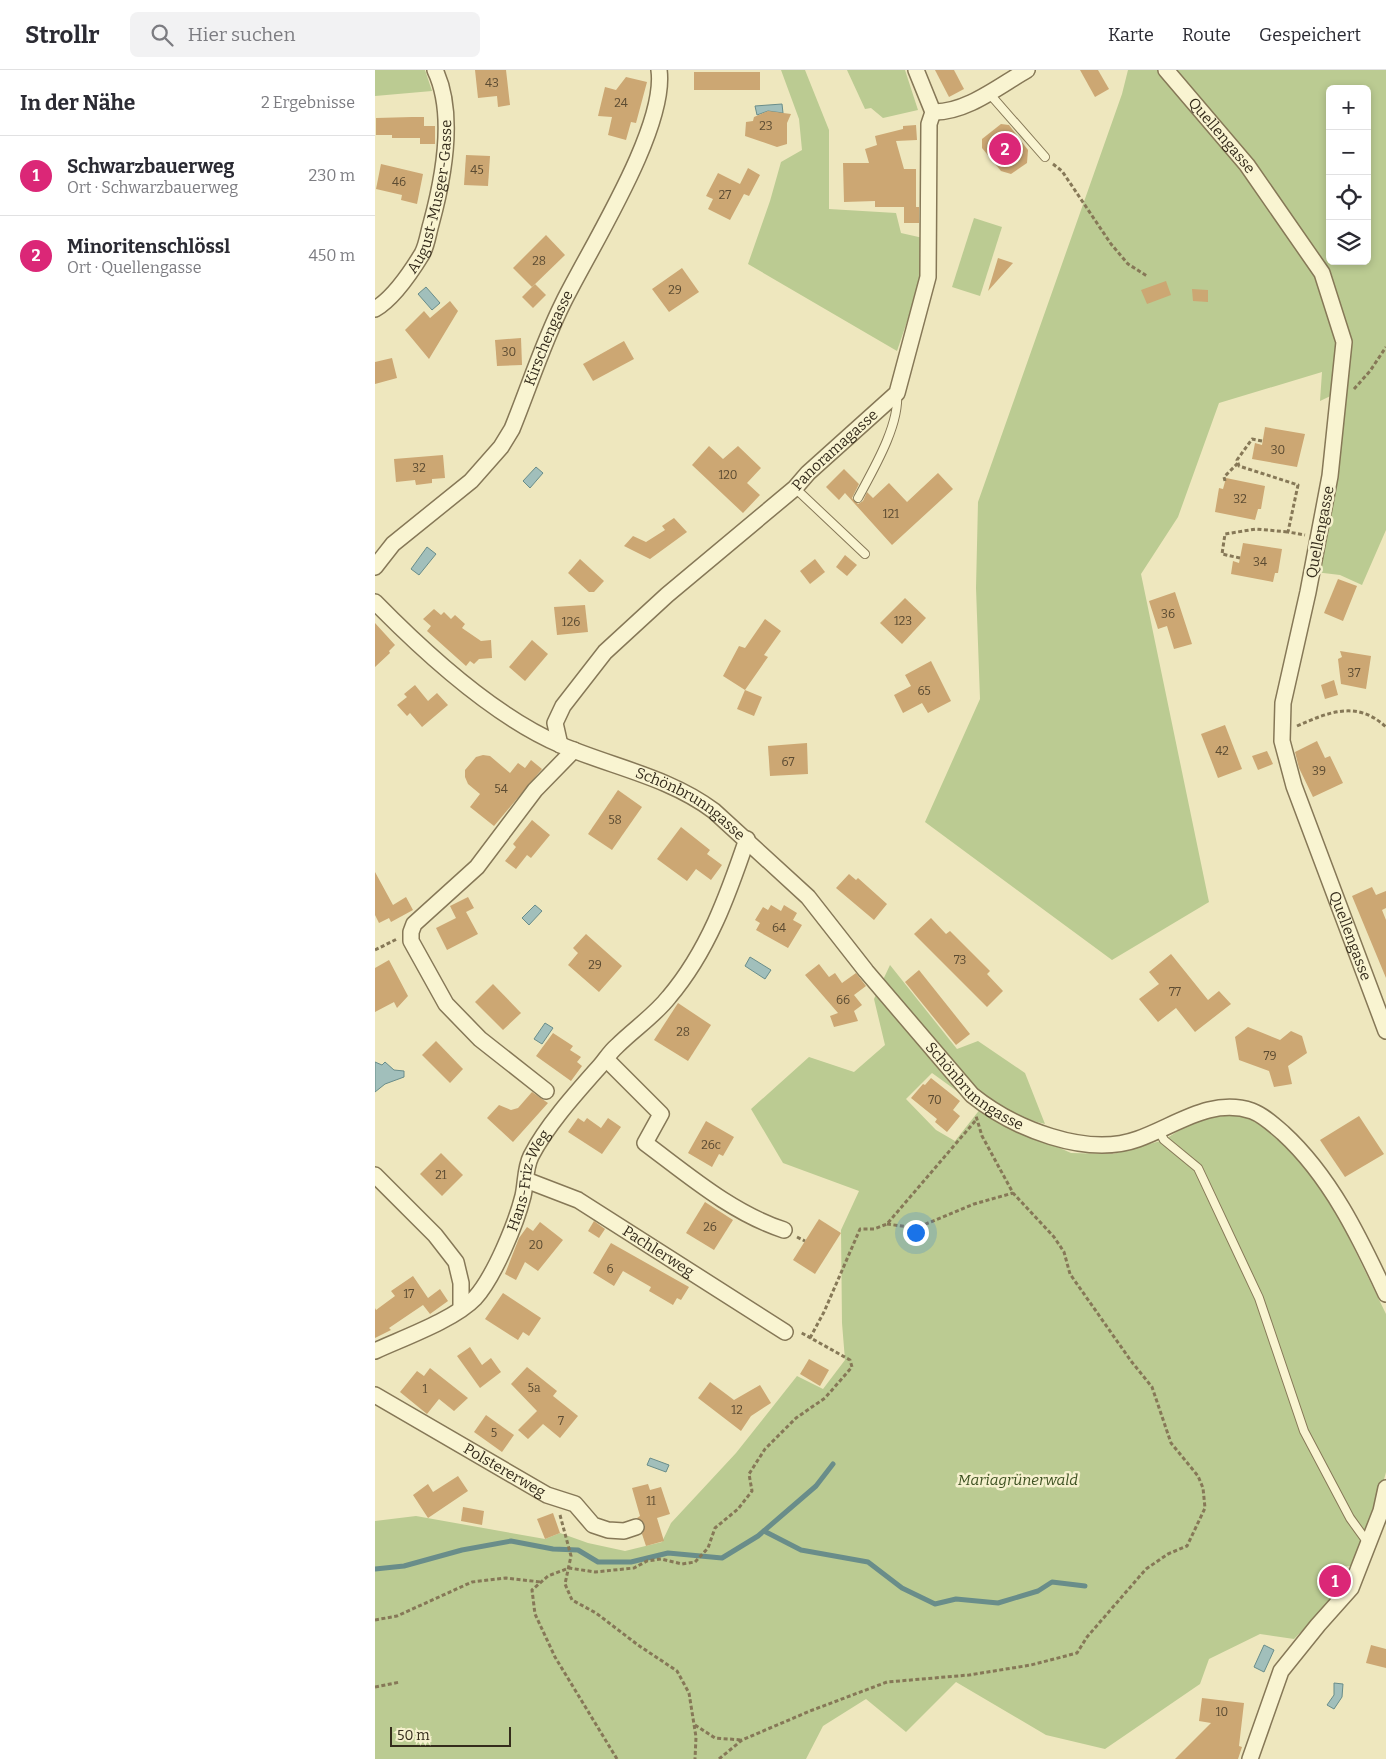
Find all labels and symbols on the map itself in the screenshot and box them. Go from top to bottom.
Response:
house number: 43 [485,76,499,90]
street label: Quellengasse [1184,94,1259,177]
house number: 24 [614,96,628,110]
house number: 23 [759,119,773,133]
street label: August-Musger-Gasse [403,120,455,277]
pin: 2 [989,130,1021,168]
house number: 45 [470,163,484,177]
house number: 46 [392,175,406,189]
house number: 27 [719,188,731,202]
house number: 28 [532,254,546,268]
house number: 29 [668,283,682,297]
street label: Kirschengasse [520,287,577,388]
house number: 30 [502,345,516,359]
street label: Panoramagasse [788,406,882,494]
house number: 30 [1271,443,1285,457]
house number: 32 [412,461,426,475]
house number: 120 [718,468,738,482]
street label: Quellengasse [1302,484,1338,580]
house number: 32 [1233,492,1247,506]
house number: 121 [883,507,899,521]
house number: 34 [1253,555,1267,569]
house number: 36 [1161,607,1175,621]
house number: 123 [894,614,912,628]
house number: 126 [562,615,580,629]
house number: 37 [1348,666,1360,680]
house number: 65 [917,684,931,698]
house number: 42 [1215,744,1229,758]
house number: 67 [782,755,794,769]
street label: Schönbrunngasse [633,764,749,844]
house number: 39 [1312,764,1326,778]
house number: 54 [494,782,508,796]
house number: 58 [608,813,622,827]
street label: Quellengasse [1325,889,1375,983]
house number: 64 [772,921,786,935]
house number: 73 [954,953,966,967]
house number: 29 [588,958,602,972]
house number: 77 [1169,985,1181,999]
house number: 66 [836,993,850,1007]
house number: 28 [676,1025,690,1039]
street label: Schönbrunngasse [922,1038,1026,1134]
house number: 79 [1264,1049,1276,1063]
house number: 70 [928,1093,942,1107]
street label: Hans-Friz-Weg [503,1126,554,1234]
house number: 26c [701,1138,721,1152]
house number: 21 [435,1168,447,1182]
house number: 26 [703,1220,717,1234]
your location [903,1220,929,1246]
street label: Pachlerweg [619,1222,697,1281]
house number: 20 [529,1238,543,1252]
house number: 6 [606,1262,614,1276]
house number: 17 [404,1287,414,1301]
house number: 5a [528,1381,541,1395]
house number: 1 [423,1382,428,1396]
house number: 12 [731,1403,743,1417]
house number: 7 [558,1414,564,1428]
house number: 5 [491,1426,497,1440]
street label: Polstererweg [460,1440,549,1501]
park label: Mariagrünerwald [958,1471,1078,1489]
house number: 11 [646,1494,656,1508]
pin: 1 [1319,1562,1351,1600]
house number: 10 [1216,1705,1228,1719]
scale bar [390,1724,511,1747]

